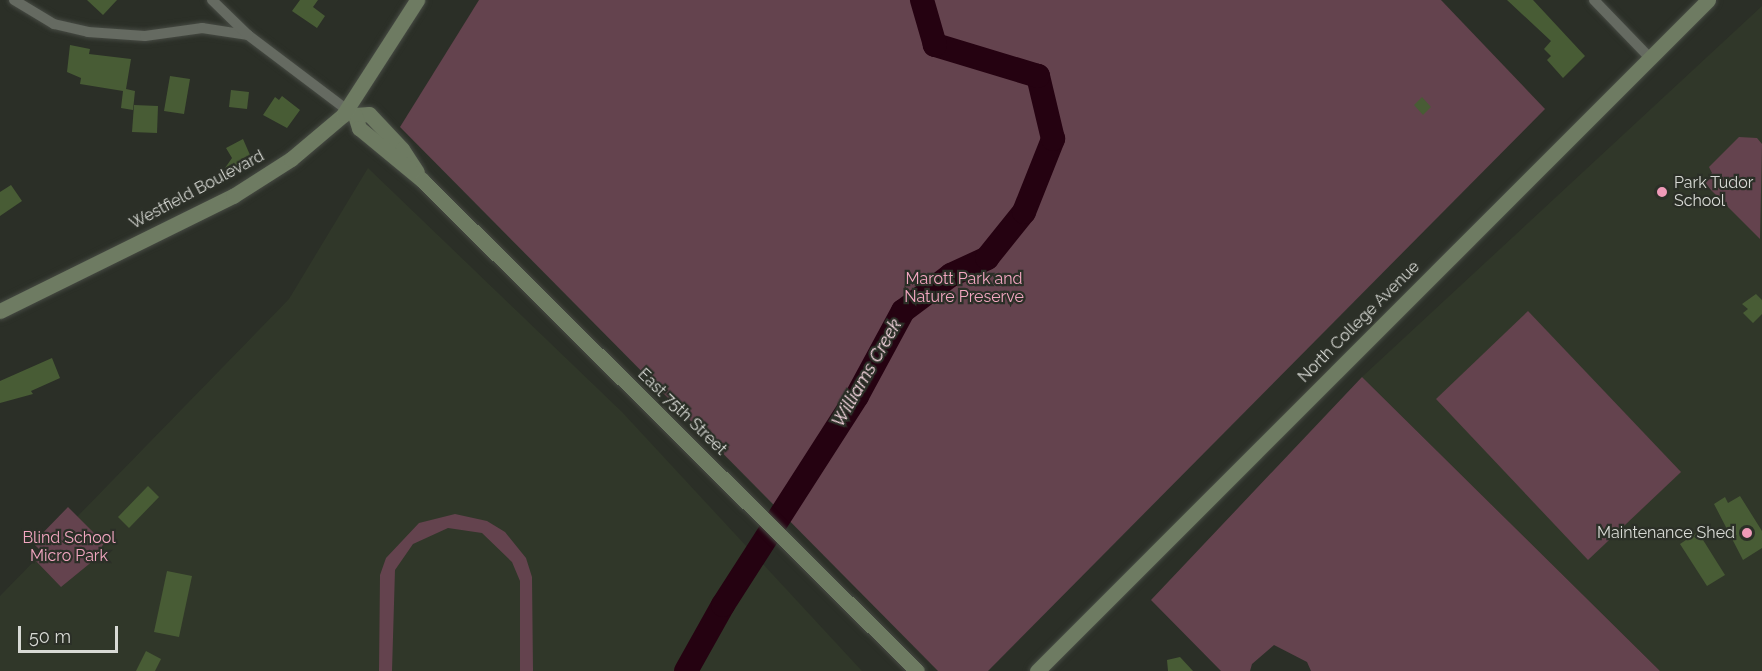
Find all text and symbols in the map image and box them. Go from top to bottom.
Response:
street label: Westfield Boulevard [126,146,268,234]
place label: Park Tudor School [1674,173,1754,211]
marker: Park Tudor School [1655,185,1669,199]
street label: North College Avenue [1294,257,1424,387]
park label: Marott Park and Nature Preserve [904,269,1024,307]
water label: Williams Creek [827,315,907,431]
street label: East 75th Street [634,365,730,459]
place label: Maintenance Shed [1597,523,1735,543]
marker: Maintenance Shed [1740,526,1754,540]
park label: Blind School Micro Park [22,528,116,566]
scale bar [21,614,122,652]
text: 50 m [29,626,71,647]

